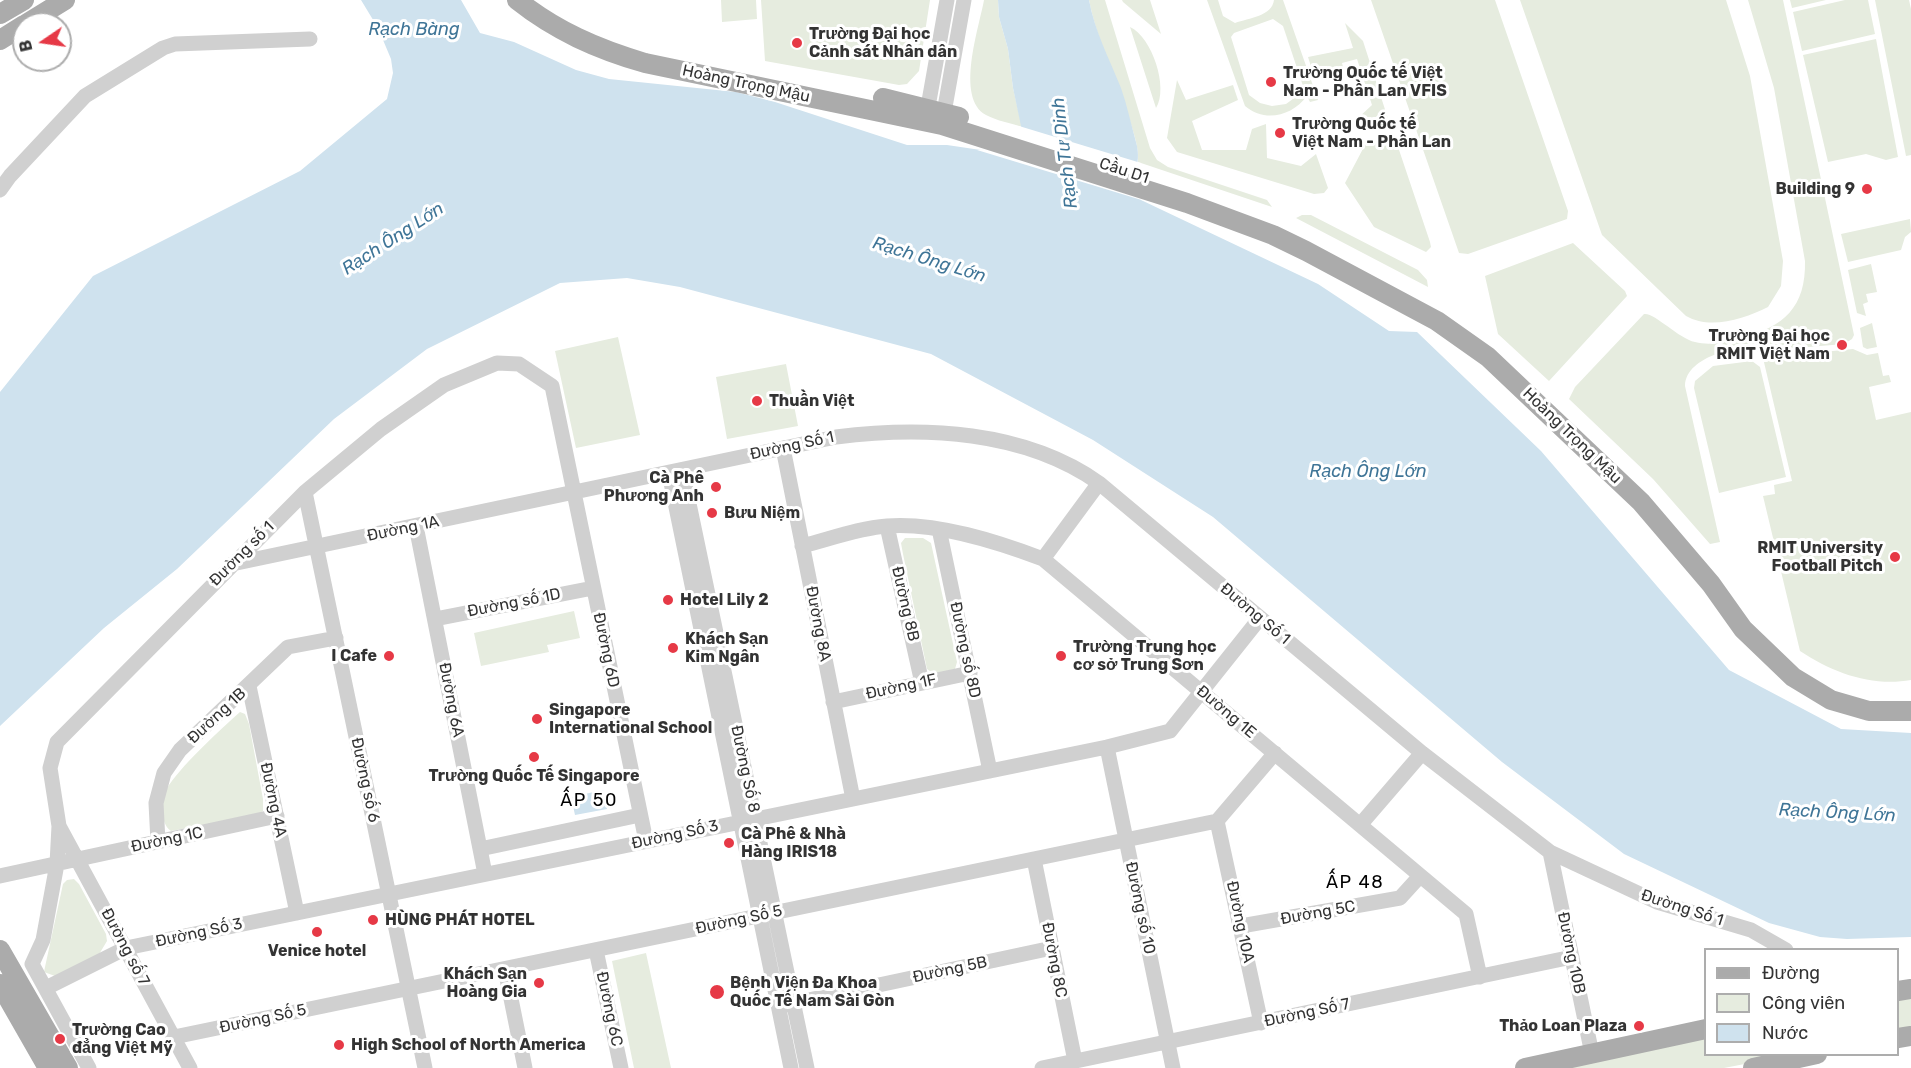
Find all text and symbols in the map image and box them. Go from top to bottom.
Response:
north arrow [12,12,72,72]
water label: Rạch Bàng [368,19,460,41]
place label: Trường Đại học Cảnh sát Nhân dân [809,24,957,62]
marker: Trường Đại học Cảnh sát Nhân dân [790,36,804,50]
text: B [15,38,36,53]
street label: Hoàng Trọng Mậu [680,61,812,107]
place label: Trường Quốc tế Việt Nam - Phần Lan VFIS [1283,63,1447,101]
marker: Trường Quốc tế Việt Nam - Phần Lan VFIS [1264,75,1278,89]
water label: Rạch Tư Dinh [1047,96,1083,210]
place label: Trường Quốc tế Việt Nam - Phần Lan [1292,114,1451,152]
marker: Trường Quốc tế Việt Nam - Phần Lan [1273,126,1287,140]
street label: Cầu D1 [1097,154,1151,188]
place label: Building 9 [1776,179,1855,199]
marker: Building 9 [1860,182,1874,196]
water label: Rạch Ông Lớn [338,198,448,280]
water label: Rạch Ông Lớn [870,233,988,287]
place label: Trường Đại học RMIT Việt Nam [1708,326,1830,364]
marker: Trường Đại học RMIT Việt Nam [1835,338,1849,352]
street label: Hoàng Trọng Mậu [1519,384,1625,488]
place label: Thuần Việt [769,391,854,411]
marker: Thuần Việt [750,394,764,408]
street label: Đường Số 1 [748,428,836,464]
water label: Rạch Ông Lớn [1309,461,1427,483]
place label: Cà Phê Phương Anh [604,468,704,506]
marker: Cà Phê Phương Anh [709,480,723,494]
place label: Bưu Niệm [724,503,800,523]
marker: Bưu Niệm [705,506,719,520]
street label: Đường 1A [365,512,441,546]
street label: Đường số 1 [206,518,278,590]
place label: RMIT University Football Pitch [1757,538,1883,576]
marker: RMIT University Football Pitch [1888,550,1902,564]
street label: Đường 8B [887,565,923,643]
street label: Đường Số 1 [1216,579,1294,649]
street label: Đường số 1D [466,585,562,621]
street label: Đường 8A [801,585,835,663]
place label: Hotel Lily 2 [680,590,769,610]
marker: Hotel Lily 2 [661,593,675,607]
street label: Đường số 8D [945,600,985,700]
street label: Đường 6D [589,611,623,689]
place label: Khách Sạn Kim Ngân [685,629,768,667]
place label: Trường Trung học cơ sở Trung Sơn [1073,637,1217,675]
marker: Khách Sạn Kim Ngân [666,641,680,655]
place label: I Cafe [331,646,377,666]
marker: I Cafe [382,649,396,663]
marker: Trường Trung học cơ sở Trung Sơn [1054,649,1068,663]
street label: Đường 6A [434,661,468,739]
street label: Đường 1F [864,670,938,704]
street label: Đường 1E [1192,681,1260,743]
street label: Đường 1B [184,684,250,748]
place label: Singapore International School [549,700,712,738]
marker: Singapore International School [530,712,544,726]
street label: Đường Số 8 [726,724,764,814]
street label: Đường số 6 [347,736,383,824]
marker: Trường Quốc Tế Singapore [527,750,541,764]
street label: Đường 4A [256,761,290,839]
place label: Trường Quốc Tế Singapore [429,766,639,786]
district label: ẤP 50 [560,790,618,812]
water label: Rạch Ông Lớn [1778,799,1896,827]
street label: Đường Số 3 [630,816,720,854]
street label: Đường 1C [129,823,205,857]
place label: Cà Phê & Nhà Hàng IRIS18 [741,824,846,862]
marker: Cà Phê & Nhà Hàng IRIS18 [722,836,736,850]
street label: Đường số 10 [1121,860,1159,956]
district label: ẤP 48 [1326,872,1384,894]
street label: Đường 10A [1222,879,1258,965]
street label: Đường Số 1 [1638,886,1726,930]
street label: Đường 5C [1279,897,1357,929]
street label: Đường Số 5 [694,901,784,939]
street label: Đường số 7 [97,905,153,989]
place label: HÙNG PHÁT HOTEL [385,910,534,930]
street label: Đường 10B [1553,910,1589,996]
marker: HÙNG PHÁT HOTEL [366,913,380,927]
street label: Đường Số 3 [154,914,244,952]
street label: Đường 8C [1037,921,1071,999]
marker: Venice hotel [310,925,324,939]
place label: Venice hotel [268,941,366,961]
legend [1704,948,1899,1056]
street label: Đường 5B [911,953,989,987]
text: Đường [1762,962,1820,984]
place label: Khách Sạn Hoàng Gia [444,964,527,1002]
street label: Đường 6C [592,970,626,1048]
place label: Bệnh Viện Đa Khoa Quốc Tế Nam Sài Gòn [730,973,894,1011]
marker: Khách Sạn Hoàng Gia [532,976,546,990]
marker: Bệnh Viện Đa Khoa Quốc Tế Nam Sài Gòn [708,983,726,1001]
text: Công viên [1762,992,1845,1014]
street label: Đường Số 7 [1263,995,1351,1031]
street label: Đường Số 5 [218,1000,308,1038]
place label: Thảo Loan Plaza [1499,1016,1627,1036]
marker: Thảo Loan Plaza [1632,1019,1646,1033]
place label: Trường Cao đẳng Việt Mỹ [72,1020,173,1058]
text: Nước [1762,1022,1808,1044]
marker: Trường Cao đẳng Việt Mỹ [53,1032,67,1046]
place label: High School of North America [351,1035,586,1055]
marker: High School of North America [332,1038,346,1052]

